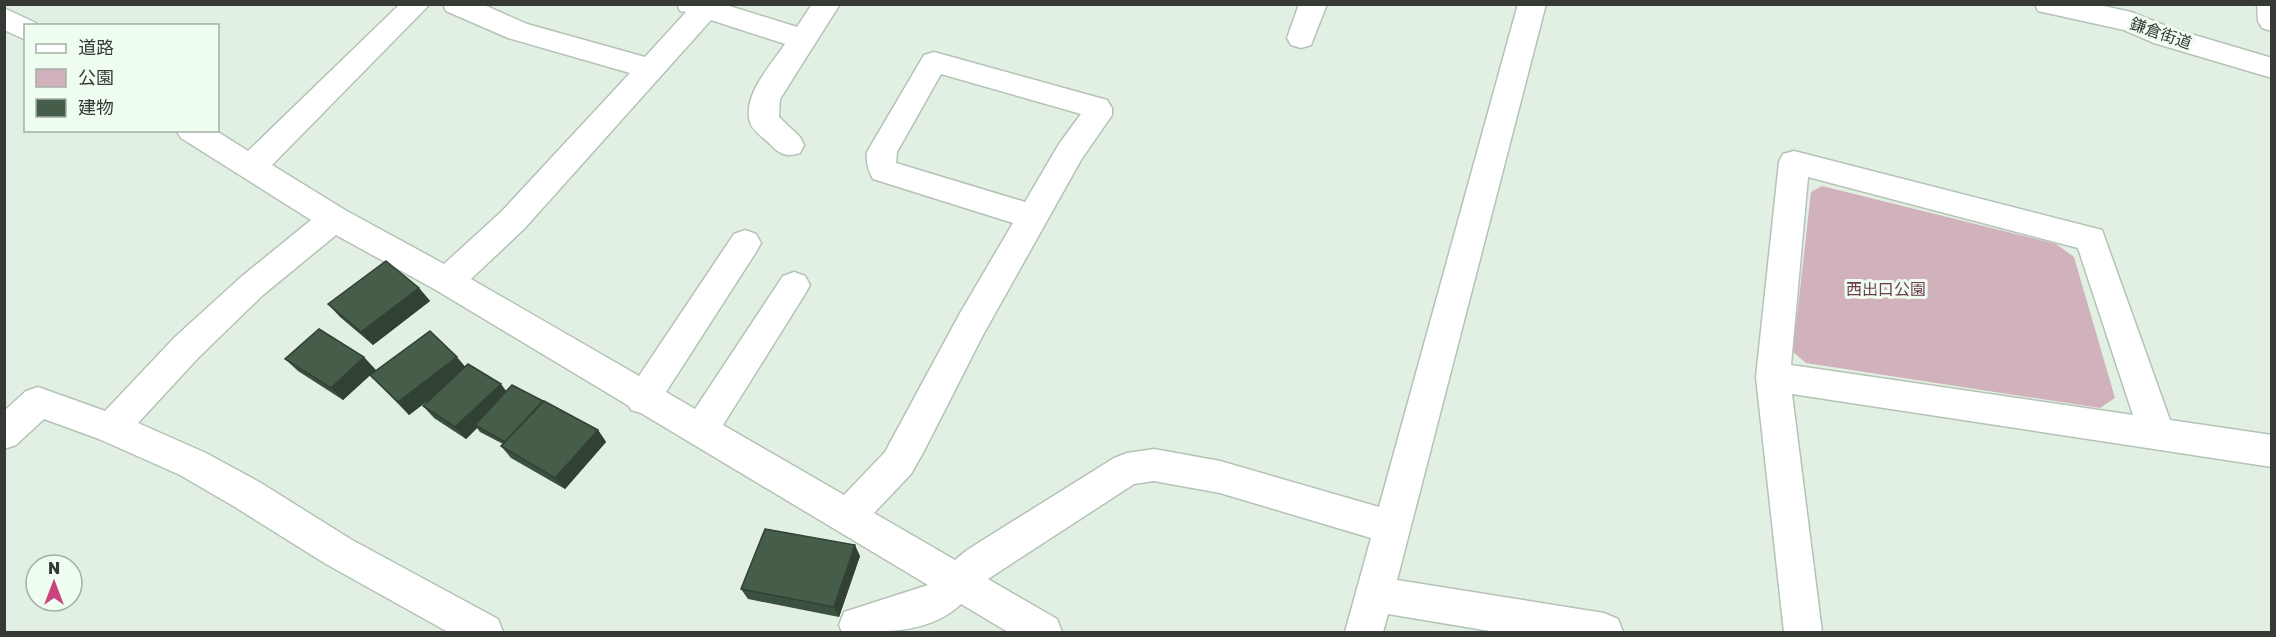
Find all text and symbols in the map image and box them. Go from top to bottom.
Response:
street label: 鎌倉街道 [2127,13,2195,53]
legend [24,24,219,132]
text: 道路 [78,36,114,58]
text: 公園 [78,66,114,88]
text: 建物 [78,96,114,118]
park label: 西出口公園 [1846,279,1926,299]
north arrow [24,553,84,613]
text: N [48,558,60,578]

